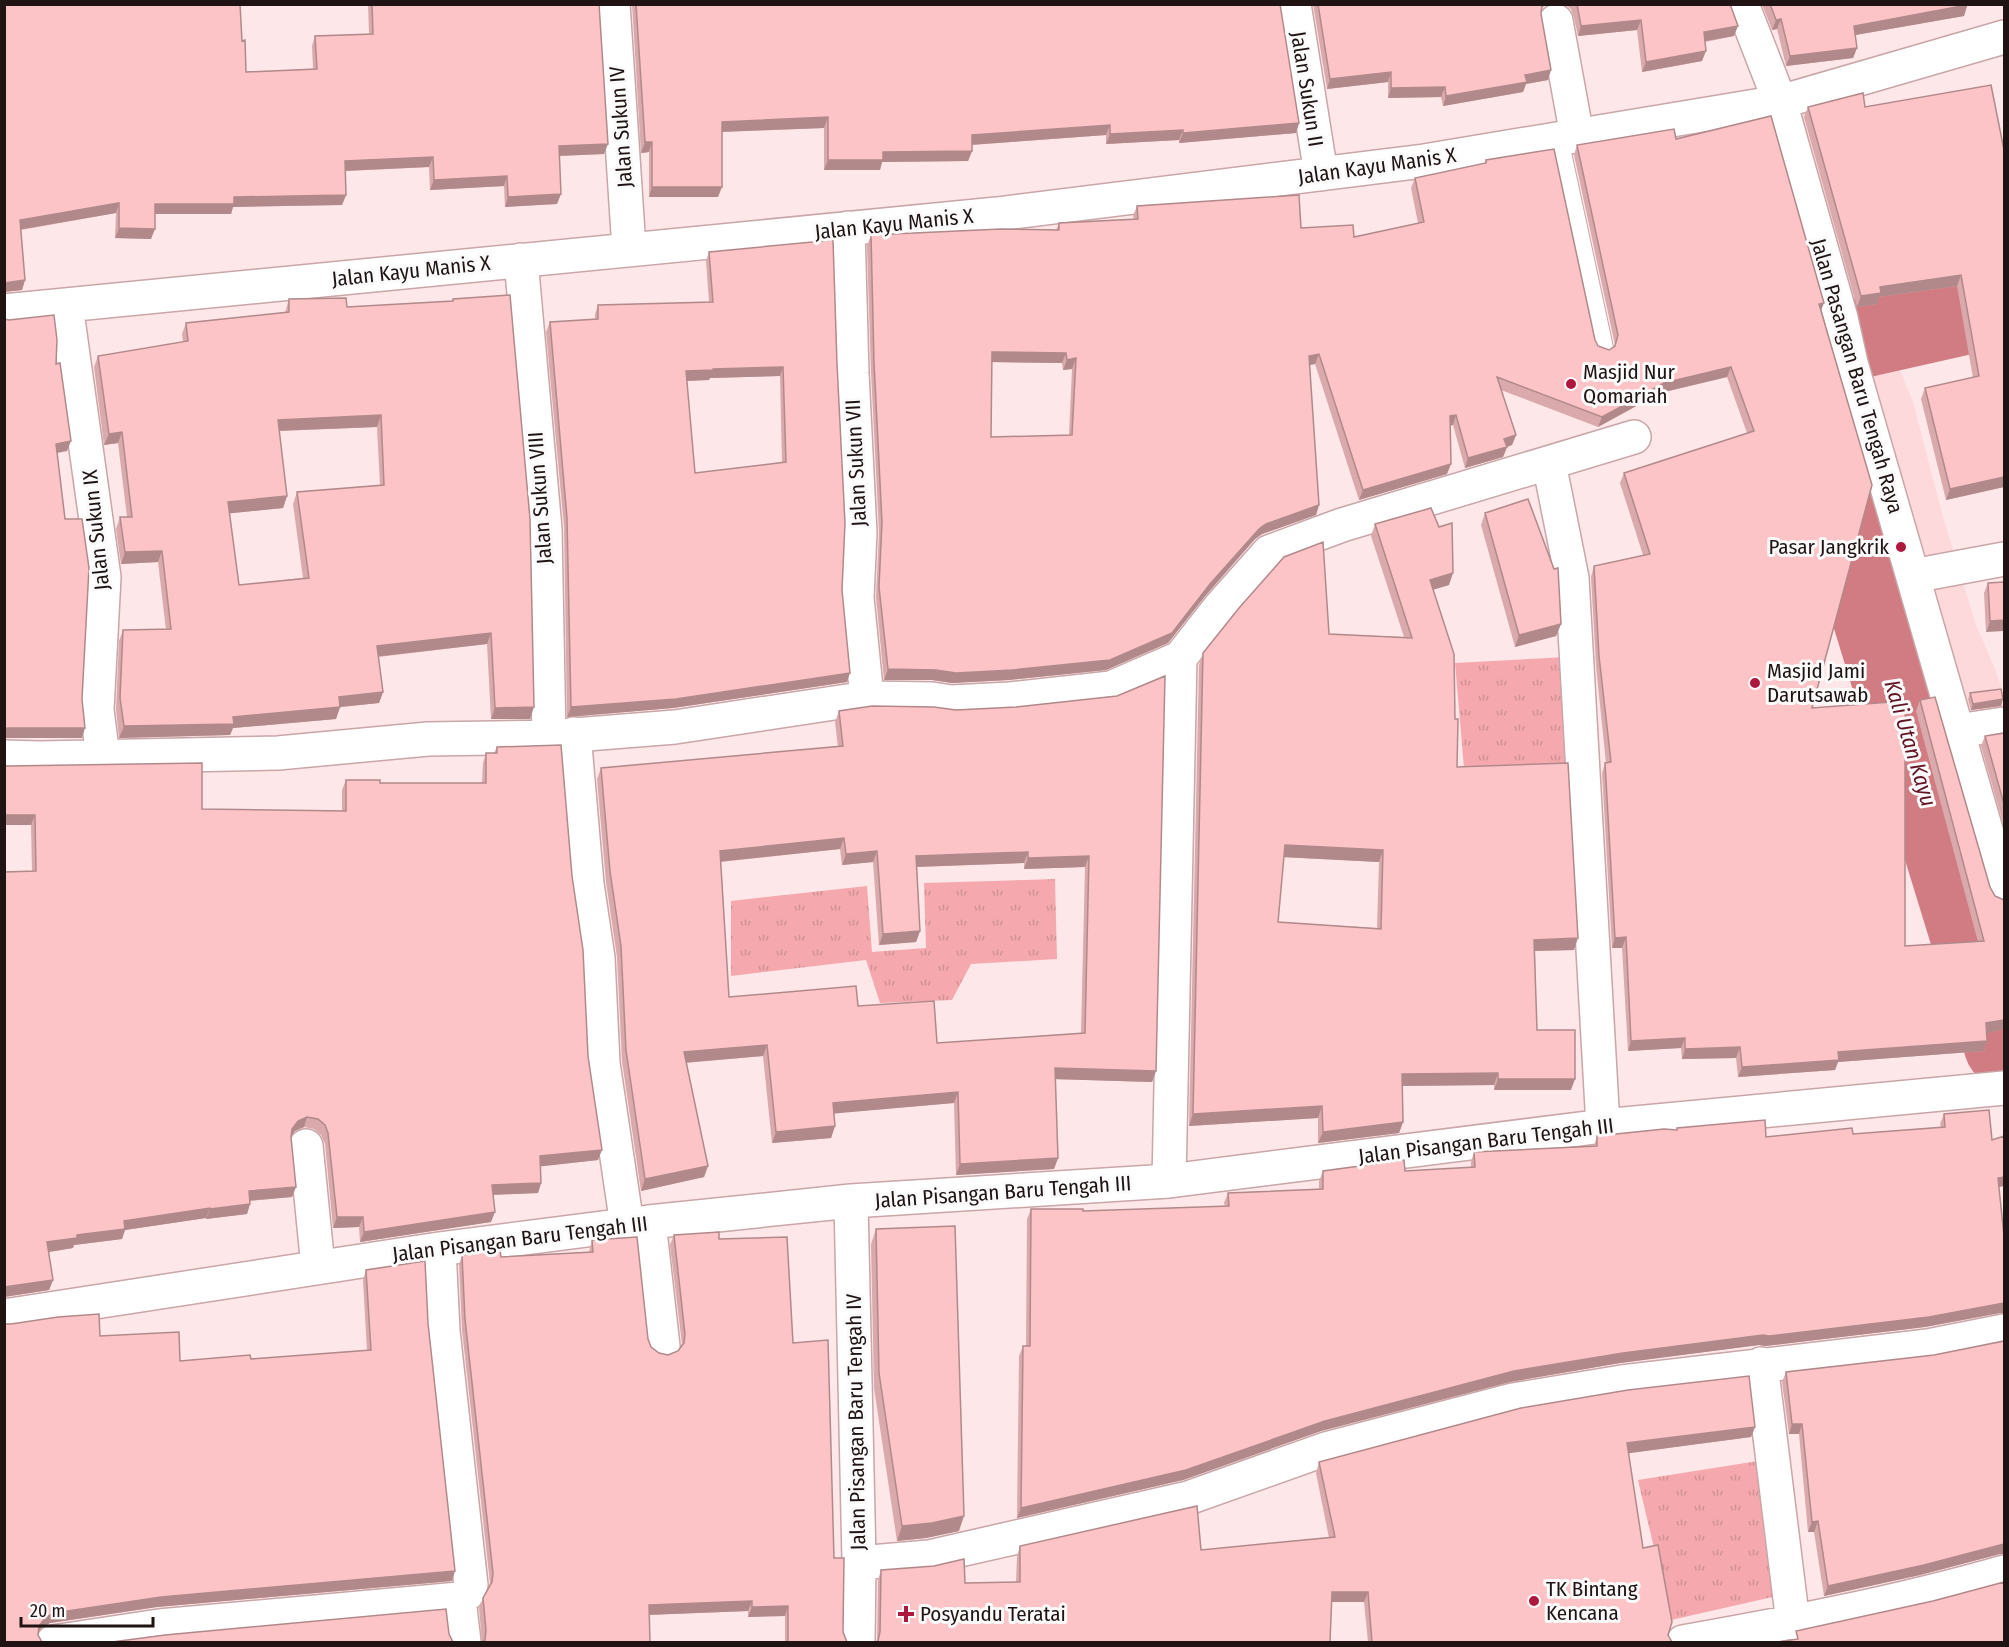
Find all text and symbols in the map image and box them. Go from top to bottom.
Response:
street label: Jalan Sukun II [1285,29,1329,149]
street label: Jalan Sukun IV [604,65,638,189]
street label: Jalan Kayu Manis X [1296,142,1459,190]
street label: Jalan Kayu Manis X [813,203,975,245]
street label: Jalan Pasangan Baru Tengah Raya [1805,235,1909,517]
street label: Jalan Kayu Manis X [330,250,492,292]
place label: Masjid Nur Qomariah [1583,359,1676,409]
marker: Masjid Nur Qomariah [1564,377,1578,391]
street label: Jalan Sukun VII [840,399,872,527]
street label: Jalan Sukun VIII [522,431,558,565]
street label: Jalan Sukun IX [77,468,115,592]
place label: Pasar Jangkrik [1768,534,1889,560]
marker: Pasar Jangkrik [1894,540,1908,554]
place label: Masjid Jami Darutsawab [1767,658,1868,708]
marker: Masjid Jami Darutsawab [1748,676,1762,690]
water label: Kali Utan Kayu [1879,677,1943,810]
street label: Jalan Pisangan Baru Tengah III [1357,1112,1615,1170]
street label: Jalan Pisangan Baru Tengah III [874,1170,1132,1214]
street label: Jalan Pisangan Baru Tengah III [391,1210,649,1268]
street label: Jalan Pisangan Baru Tengah IV [841,1293,871,1551]
place label: TK Bintang Kencana [1546,1576,1638,1626]
scale bar [21,1590,153,1628]
marker: TK Bintang Kencana [1527,1594,1541,1608]
text: 20 m [30,1600,65,1622]
place label: Posyandu Teratai [920,1601,1066,1627]
marker: Posyandu Teratai [897,1605,915,1623]

